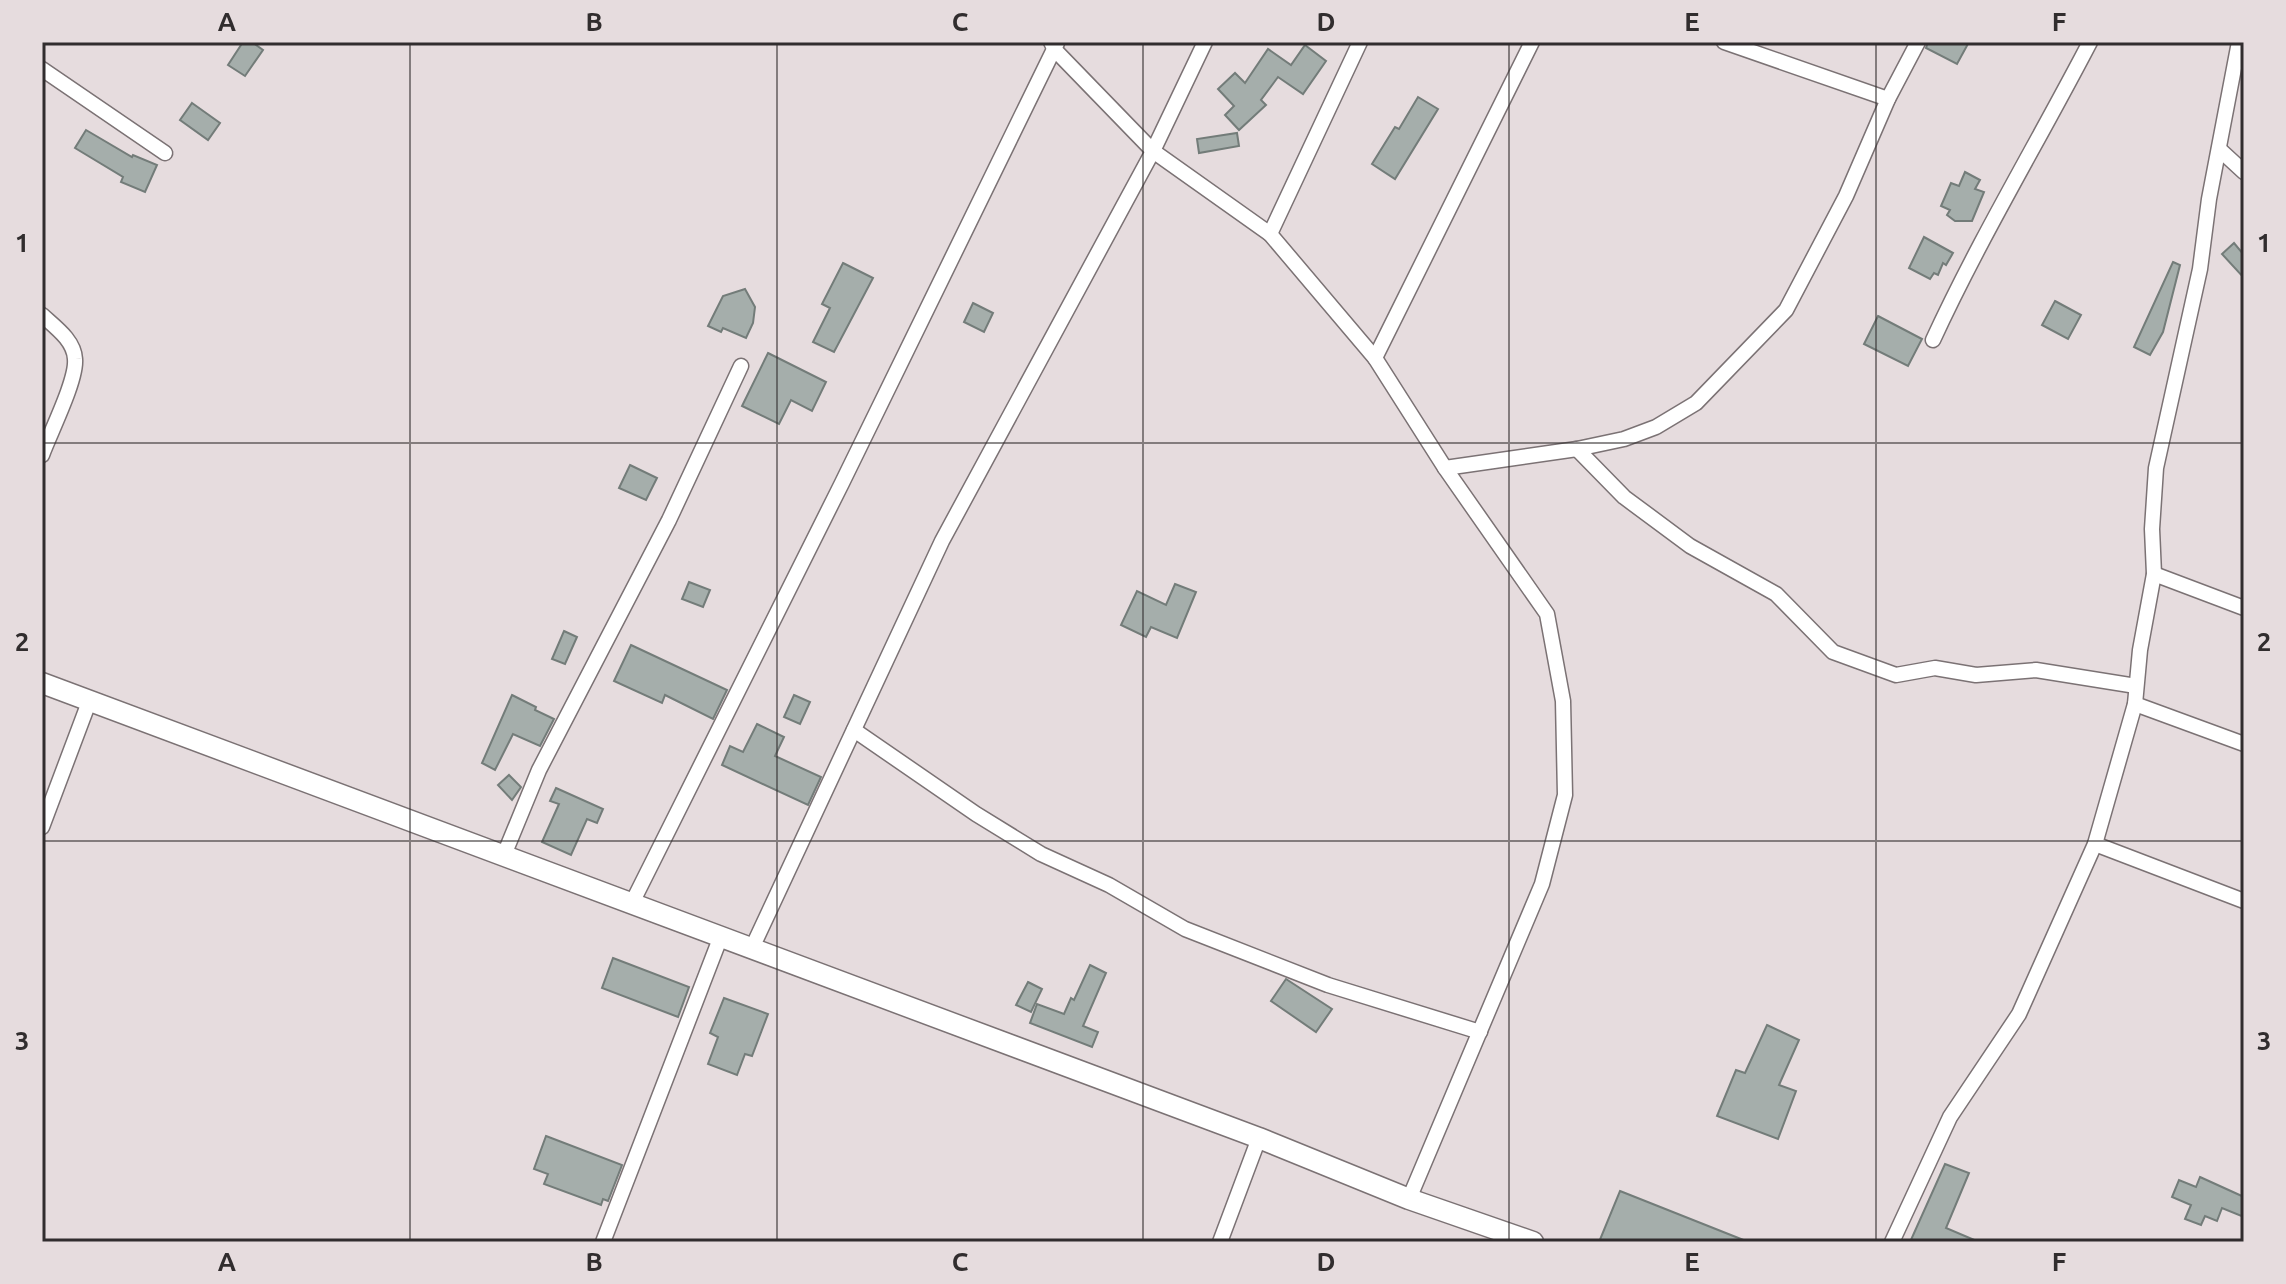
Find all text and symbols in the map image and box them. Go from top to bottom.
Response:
text: A [218,7,237,36]
text: B [585,7,603,36]
text: C [952,7,969,36]
text: D [1317,7,1335,36]
text: E [1684,7,1700,36]
text: F [2052,7,2066,36]
text: 1 [15,228,29,257]
text: 1 [2257,228,2271,257]
text: 2 [15,627,29,656]
text: 2 [2257,627,2271,656]
text: 3 [15,1026,29,1055]
text: 3 [2257,1026,2271,1055]
text: A [218,1247,237,1276]
text: B [585,1247,603,1276]
text: C [952,1247,969,1276]
text: D [1317,1247,1335,1276]
text: E [1684,1247,1700,1276]
text: F [2052,1247,2066,1276]

